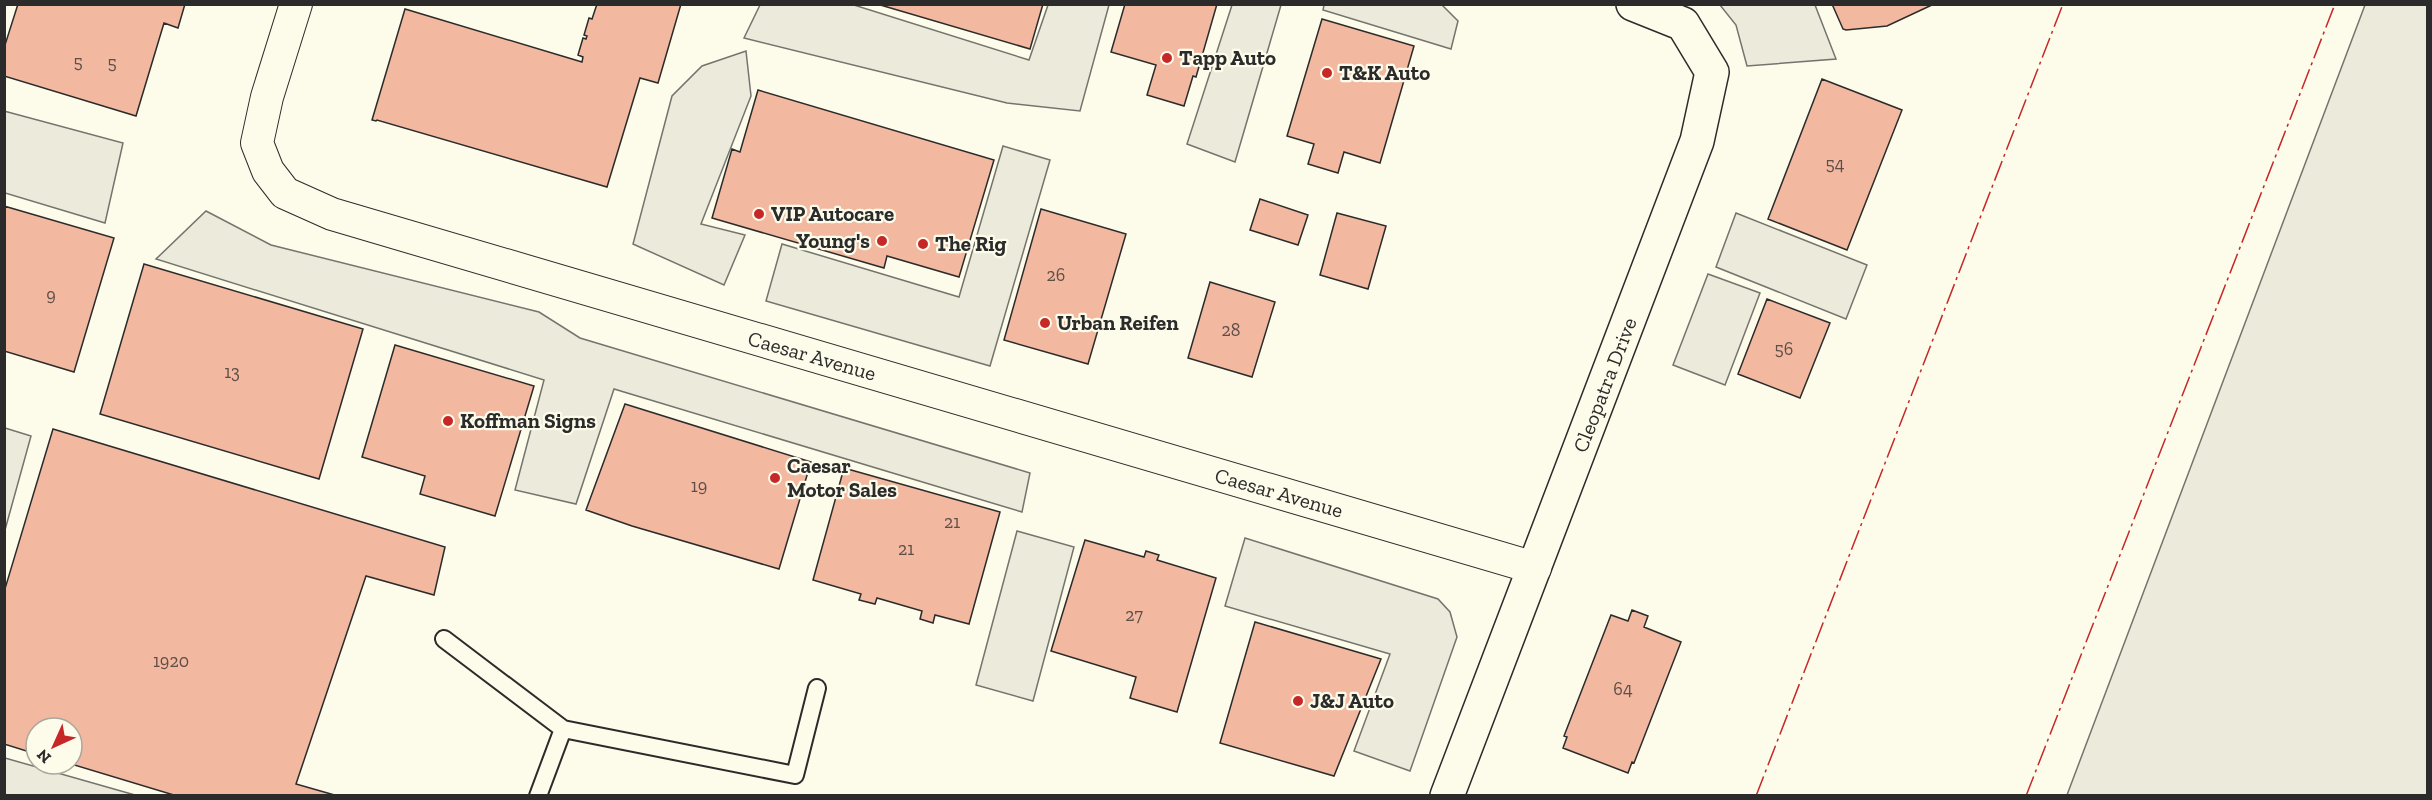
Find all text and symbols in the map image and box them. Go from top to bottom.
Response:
place label: Tapp Auto [1179,45,1276,70]
house number: 5 [73,51,83,73]
marker: Tapp Auto [1160,51,1174,65]
house number: 5 [107,52,117,74]
place label: T&K Auto [1339,60,1430,85]
marker: T&K Auto [1320,66,1334,80]
house number: 54 [1826,153,1845,175]
place label: VIP Autocare [771,201,894,226]
marker: VIP Autocare [752,207,766,221]
place label: Young's [796,228,870,253]
place label: The Rig [935,231,1007,256]
marker: Young's [875,234,889,248]
marker: The Rig [916,237,930,251]
house number: 26 [1047,264,1065,286]
house number: 9 [46,284,56,306]
place label: Urban Reifen [1057,310,1179,335]
street label: Cleopatra Drive [1567,314,1642,456]
marker: Urban Reifen [1038,316,1052,330]
house number: 28 [1222,319,1240,341]
street label: Caesar Avenue [745,325,879,386]
house number: 56 [1775,338,1793,360]
house number: 13 [224,361,240,383]
place label: Koffman Signs [460,408,596,433]
marker: Koffman Signs [441,414,455,428]
place label: Caesar Motor Sales [787,453,897,502]
street label: Caesar Avenue [1212,462,1346,523]
marker: Caesar Motor Sales [768,471,782,485]
house number: 19 [691,475,707,497]
house number: 21 [944,511,960,533]
house number: 21 [898,538,914,560]
house number: 27 [1125,604,1143,626]
house number: 1920 [153,650,189,672]
house number: 64 [1613,678,1633,700]
place label: J&J Auto [1310,688,1394,713]
marker: J&J Auto [1291,694,1305,708]
north arrow [24,716,84,776]
text: N [33,745,55,767]

